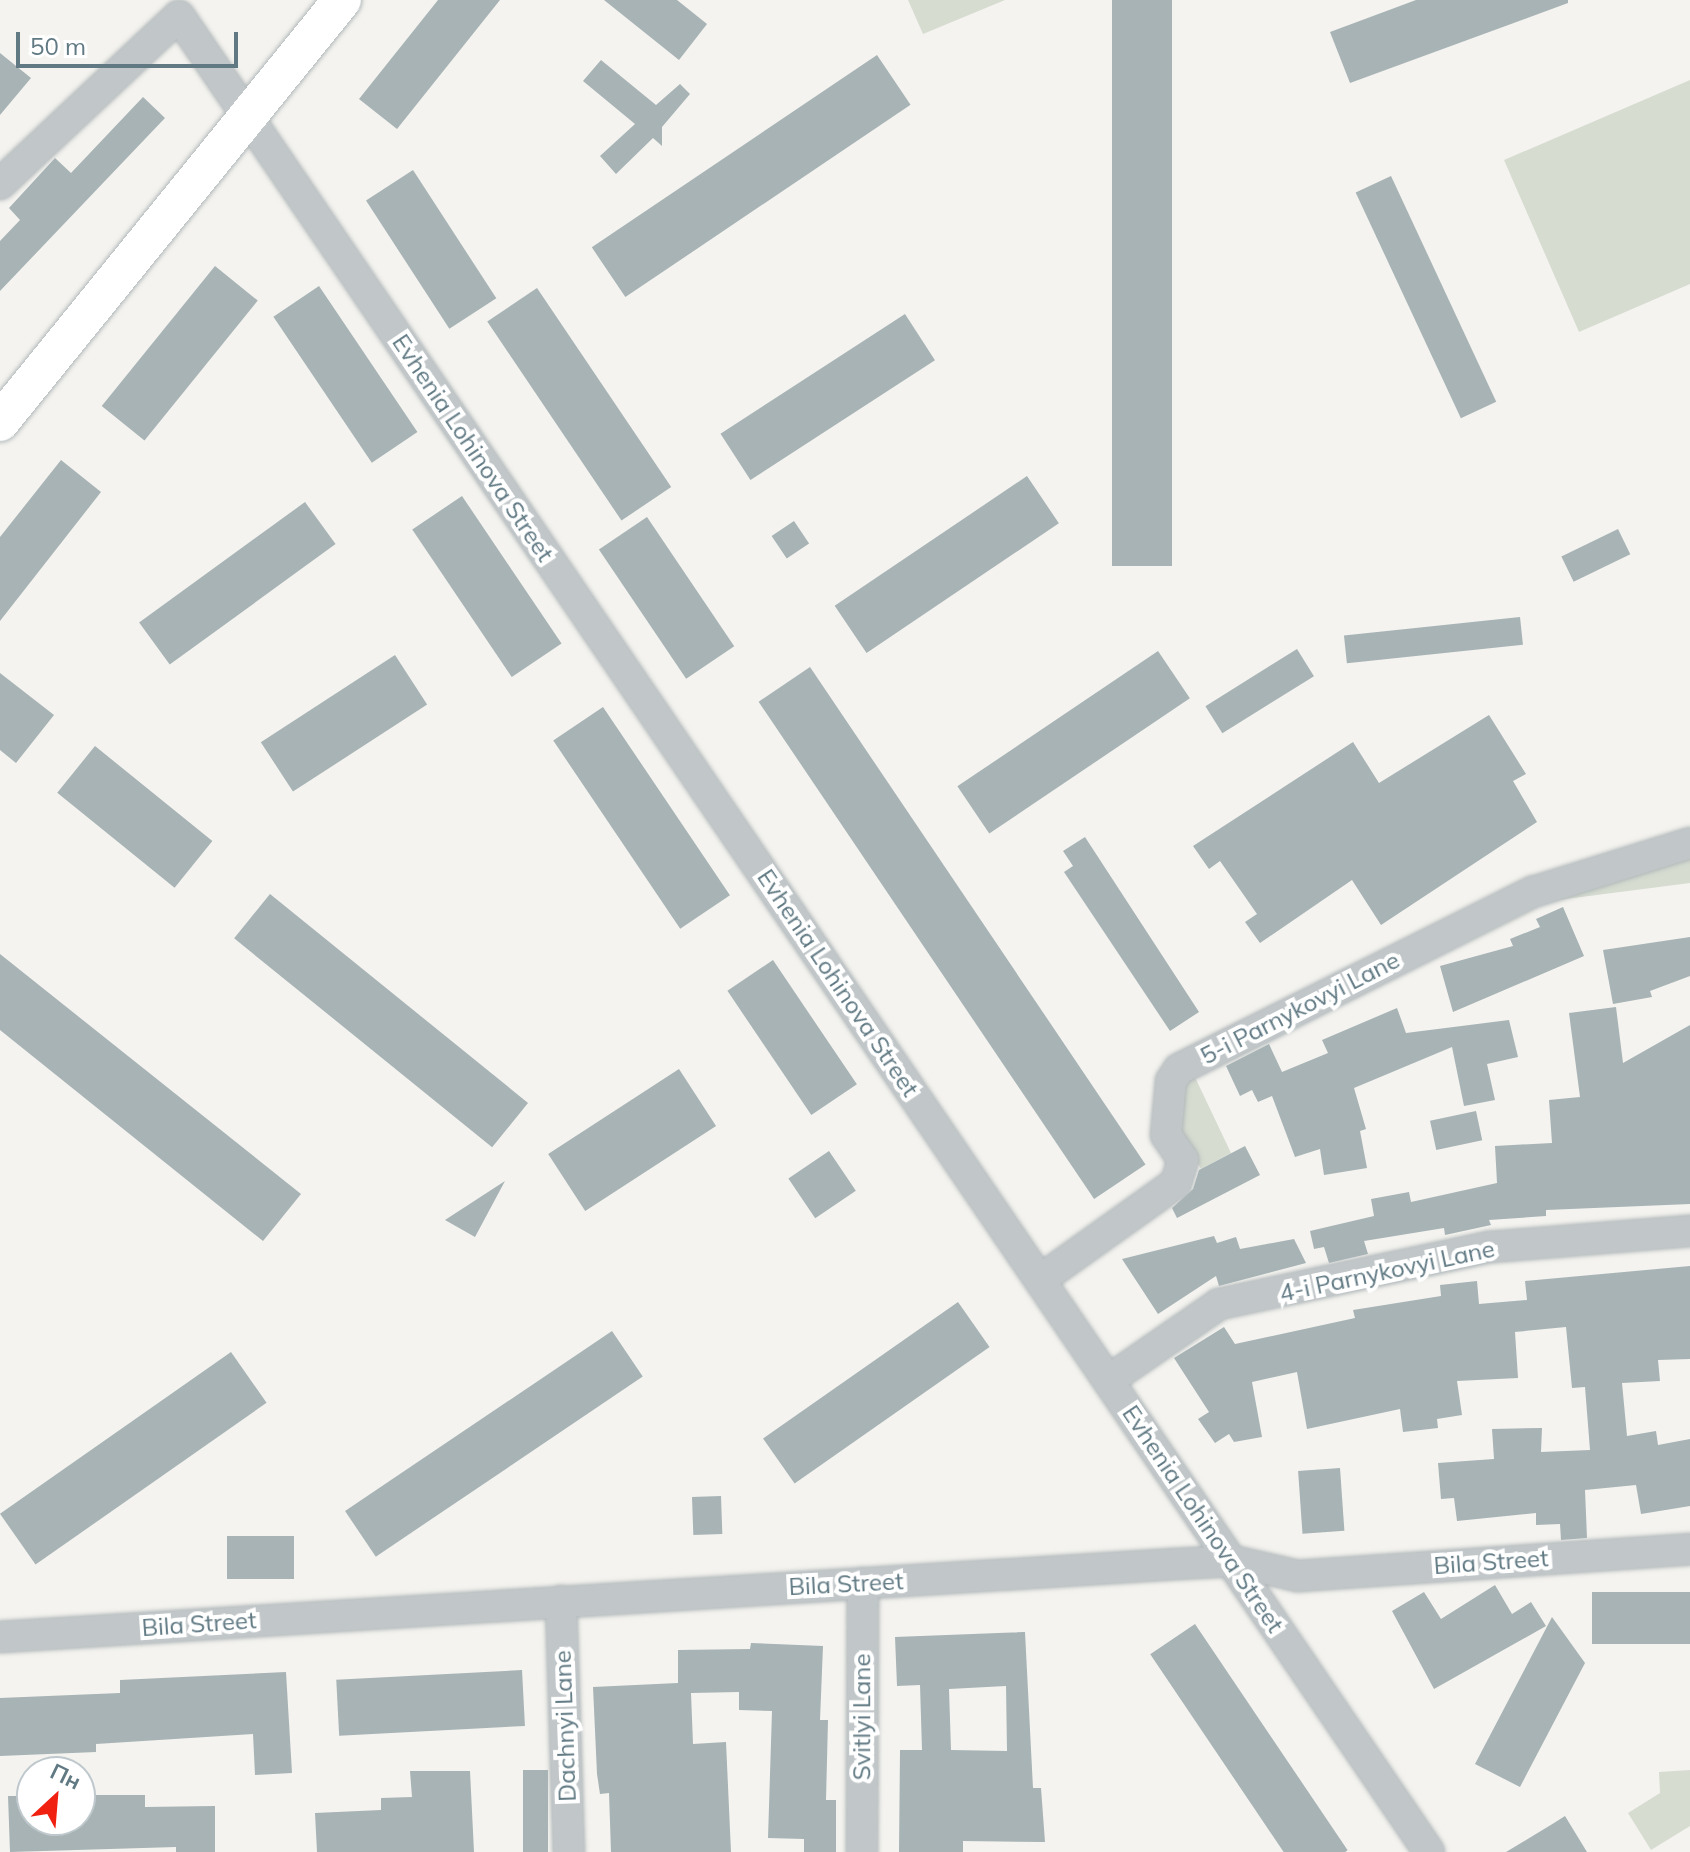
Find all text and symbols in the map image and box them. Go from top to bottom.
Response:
scale bar [20,16,242,66]
text: 50 m [30,31,86,61]
street label: Evhenia Lohinova Street [386,329,560,567]
street label: Evhenia Lohinova Street [751,864,925,1102]
street label: 5-i Parnykovyi Lane [1196,945,1404,1071]
street label: 4-i Parnykovyi Lane [1277,1234,1497,1308]
street label: Evhenia Lohinova Street [1116,1400,1290,1638]
street label: Bila Street [1433,1544,1549,1580]
street label: Bila Street [788,1567,904,1601]
street label: Bila Street [141,1606,257,1642]
street label: Dachnyi Lane [548,1650,582,1802]
street label: Svitlyi Lane [848,1654,876,1780]
north arrow [16,1756,96,1836]
text: Пн [46,1757,86,1796]

